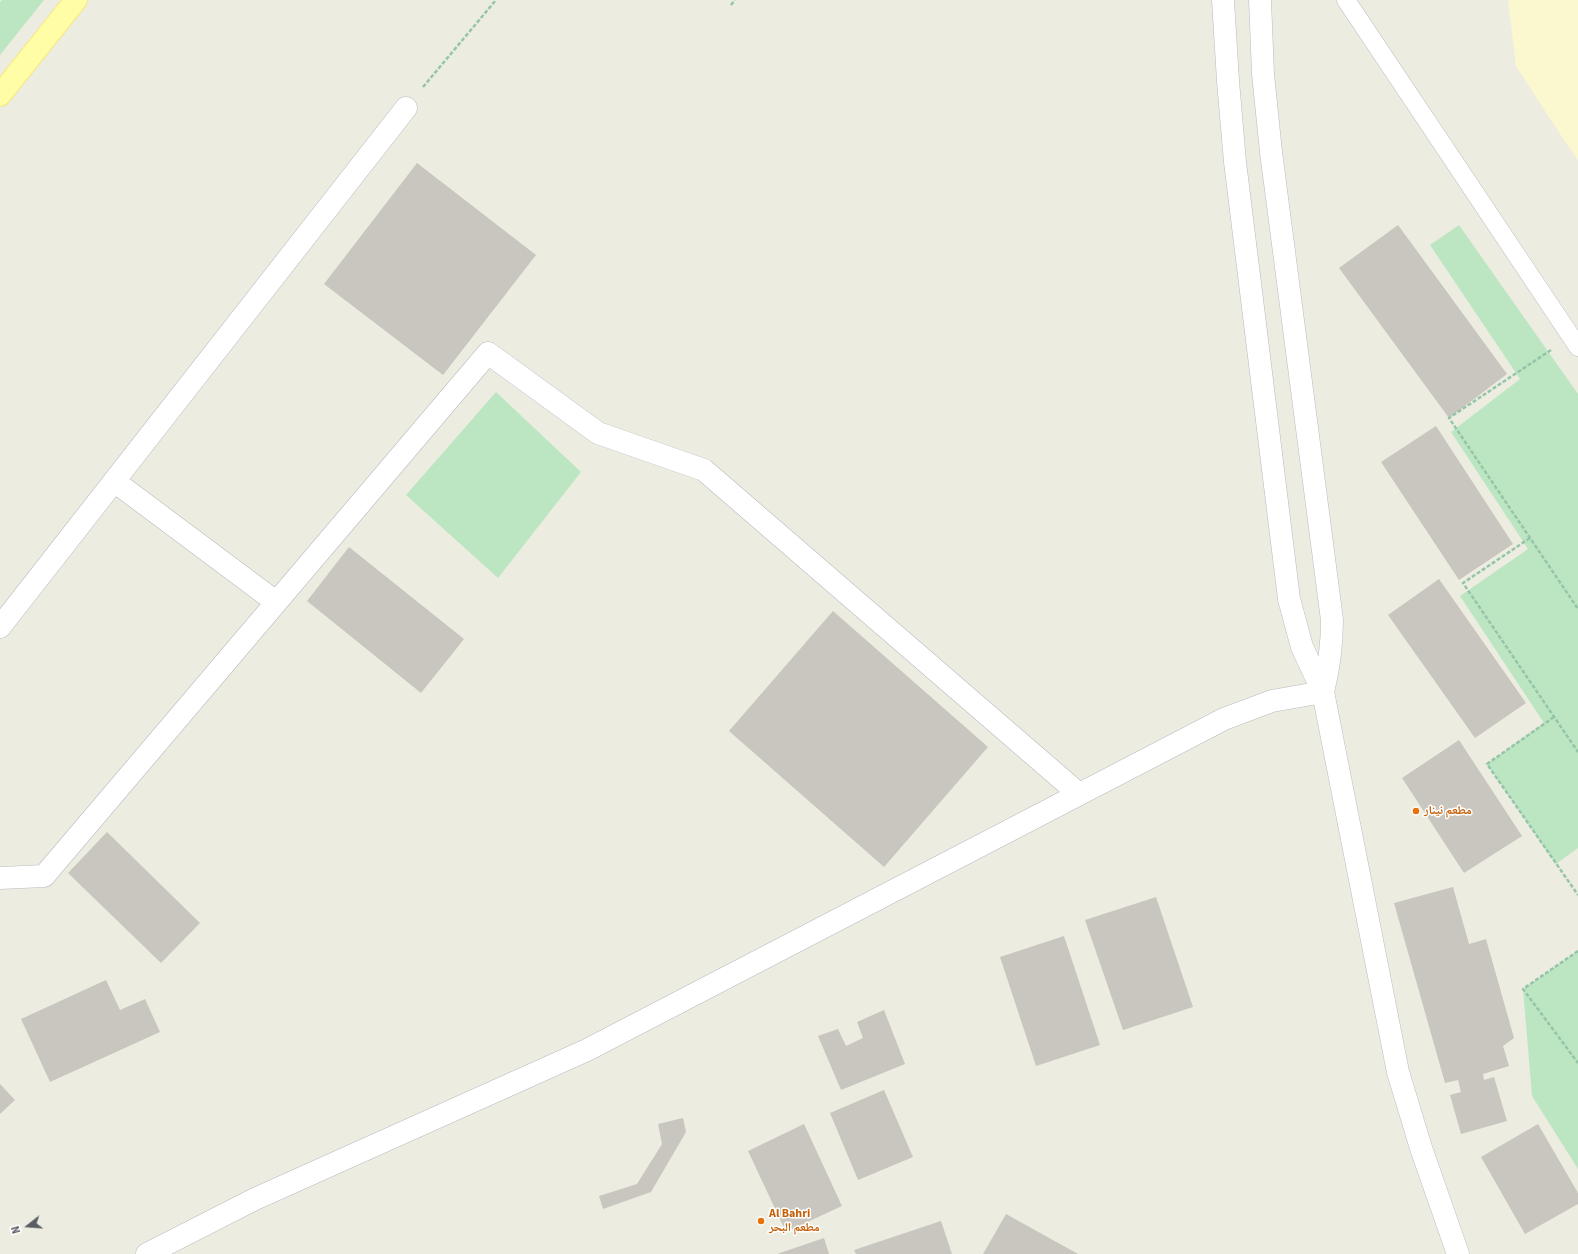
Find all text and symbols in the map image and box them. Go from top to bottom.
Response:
place label: مطعم نينار [1424,804,1472,818]
marker: مطعم نينار [1411,806,1421,816]
north arrow [8,1206,48,1246]
place label: Al Bahri مطعم البحر [769,1207,820,1235]
marker: Al Bahri مطعم البحر [756,1216,766,1226]
text: N [8,1224,24,1235]

